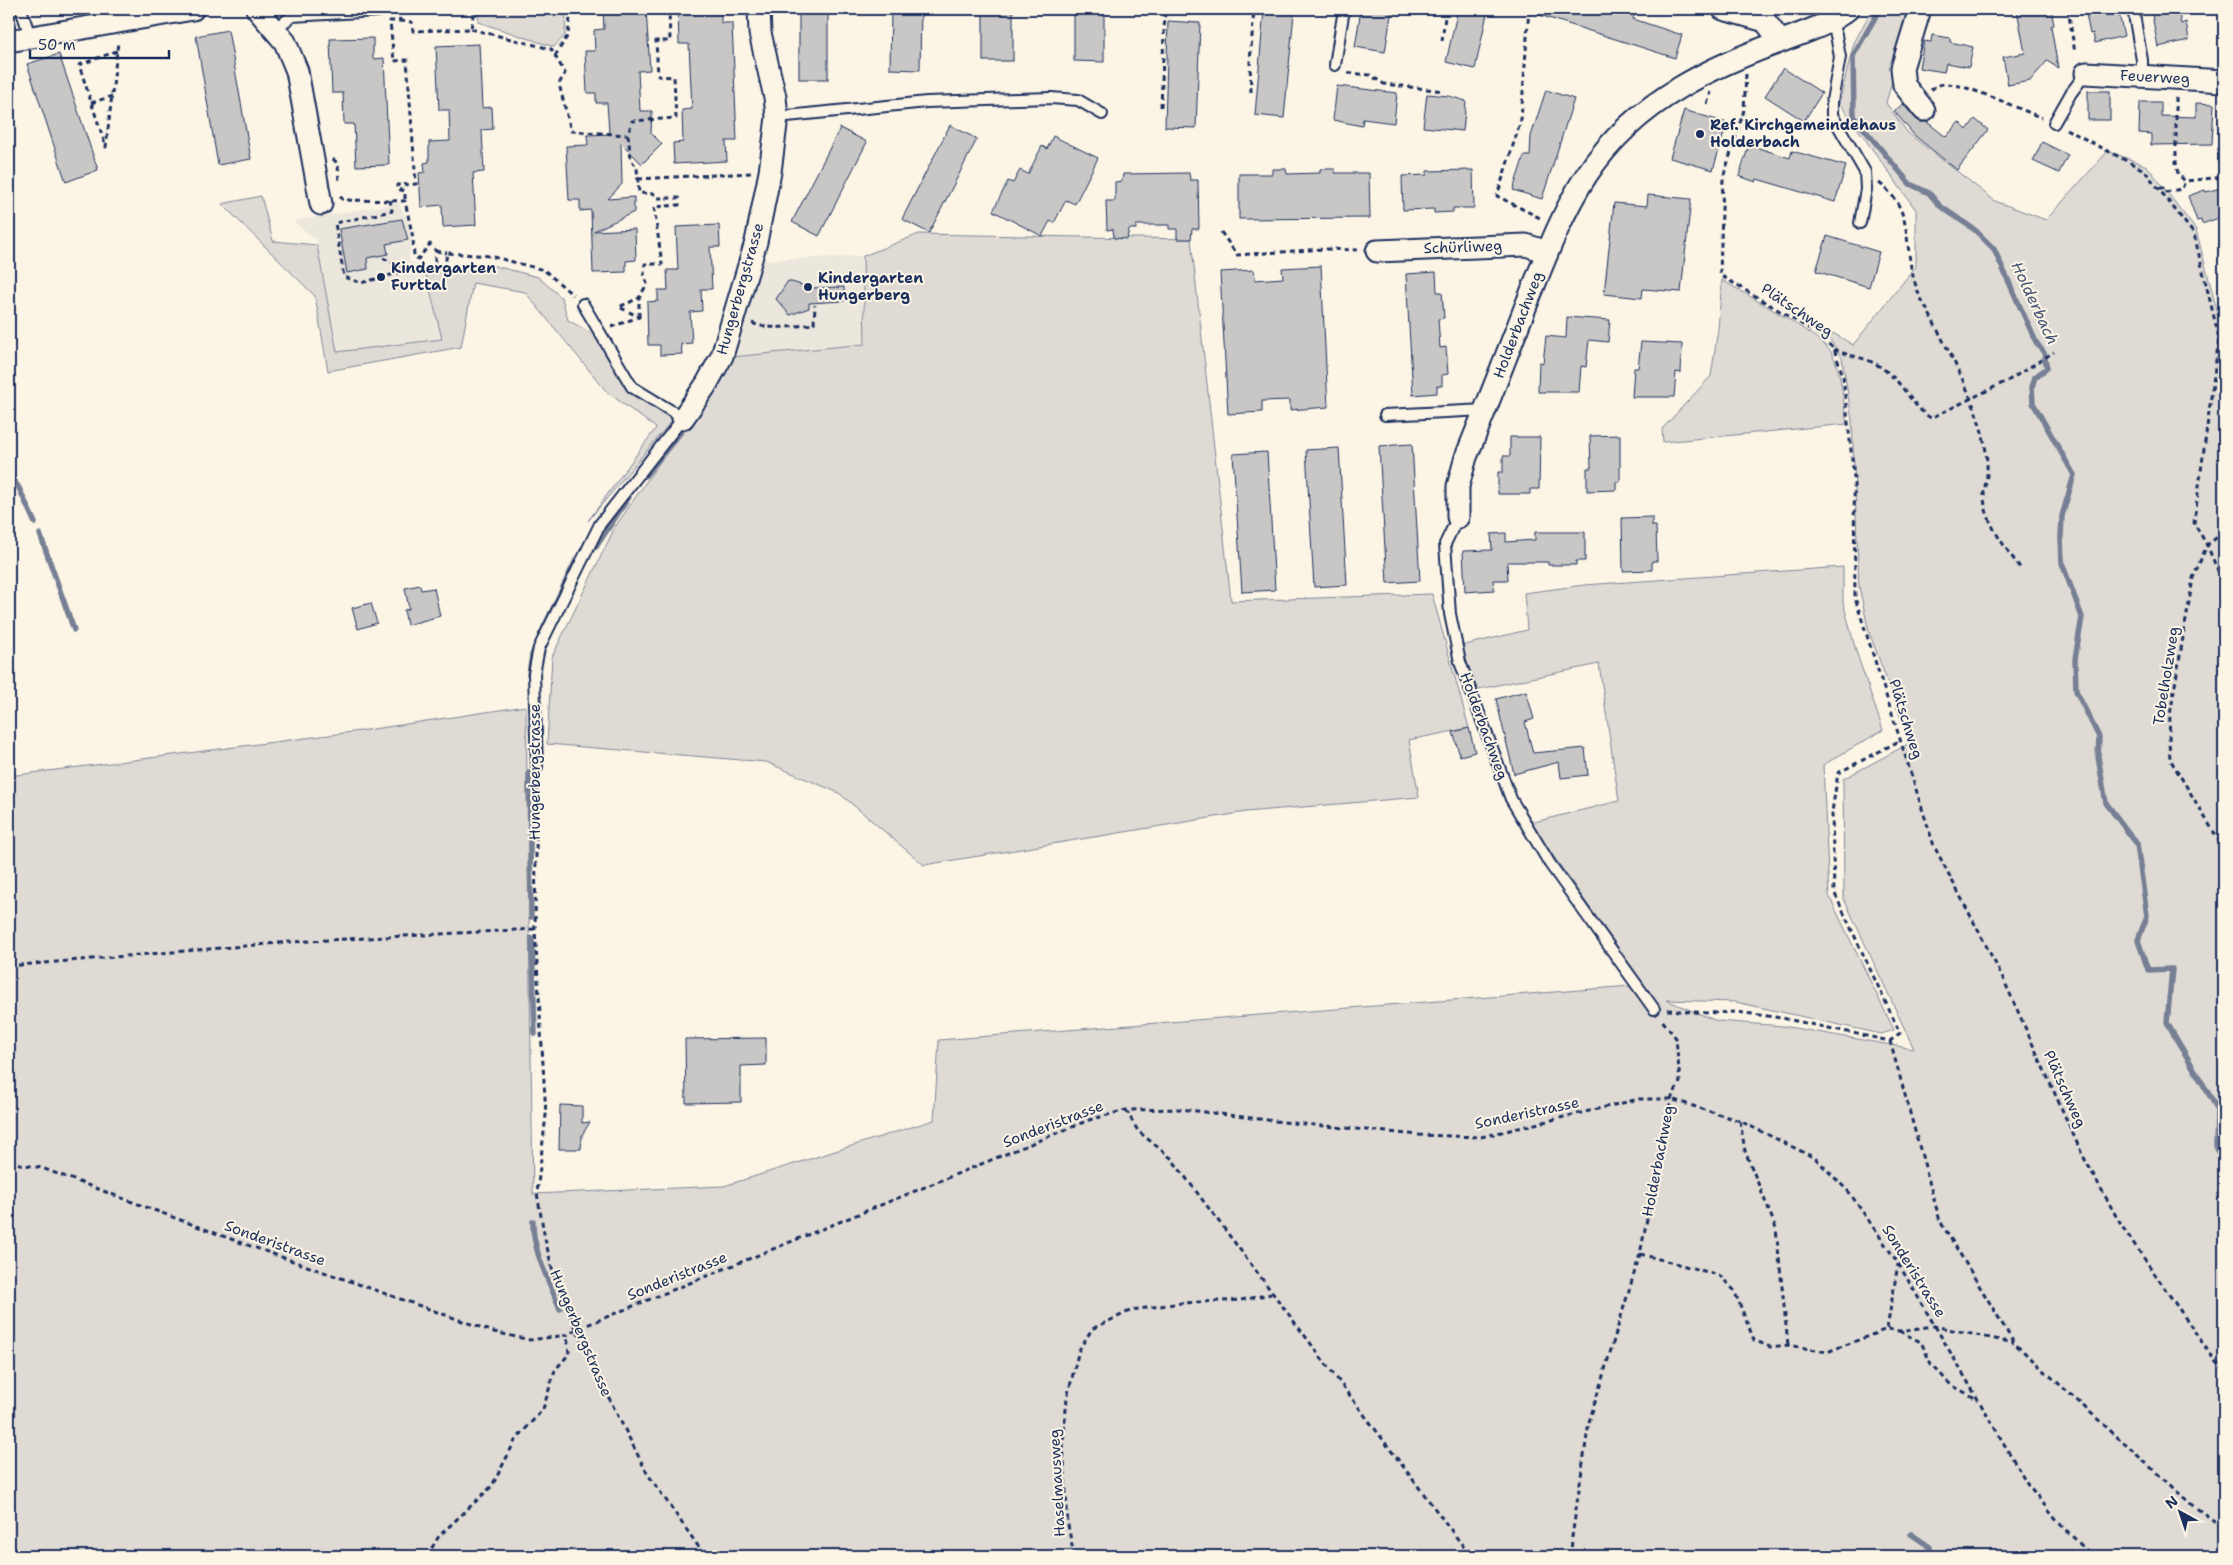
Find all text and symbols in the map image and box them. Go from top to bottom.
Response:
scale bar [30,28,169,60]
text: 50 m [38,35,76,55]
street label: Feuerweg [2119,65,2191,89]
place label: Ref. Kirchgemeindehaus Holderbach [1710,115,1896,152]
marker: Ref. Kirchgemeindehaus Holderbach [1694,128,1706,140]
street label: Hungerbergstrasse [712,221,768,357]
street label: Schürliweg [1423,236,1503,258]
place label: Kindergarten Furttal [391,258,496,295]
water label: Holderbach [2007,258,2063,348]
place label: Kindergarten Hungerberg [818,268,923,305]
street label: Holderbachweg [1488,269,1548,381]
marker: Kindergarten Furttal [375,271,387,283]
street label: Plätschweg [1757,279,1837,341]
marker: Kindergarten Hungerberg [802,281,814,293]
street label: Tobelholzweg [2148,625,2184,727]
street label: Holderbachweg [1455,669,1513,783]
street label: Plätschweg [1884,676,1928,762]
street label: Hungerbergstrasse [525,704,545,840]
street label: Plätschweg [2039,1047,2091,1131]
street label: Sonderistrasse [1473,1092,1581,1134]
street label: Sonderistrasse [1000,1096,1106,1152]
street label: Holderbachweg [1637,1104,1679,1218]
street label: Sonderistrasse [222,1215,328,1271]
street label: Sonderistrasse [1877,1221,1951,1321]
street label: Sonderistrasse [624,1247,730,1305]
street label: Hungerbergstrasse [545,1266,617,1400]
street label: Haselmausweg [1044,1428,1070,1538]
north arrow [2156,1488,2206,1538]
text: N [2162,1492,2182,1513]

